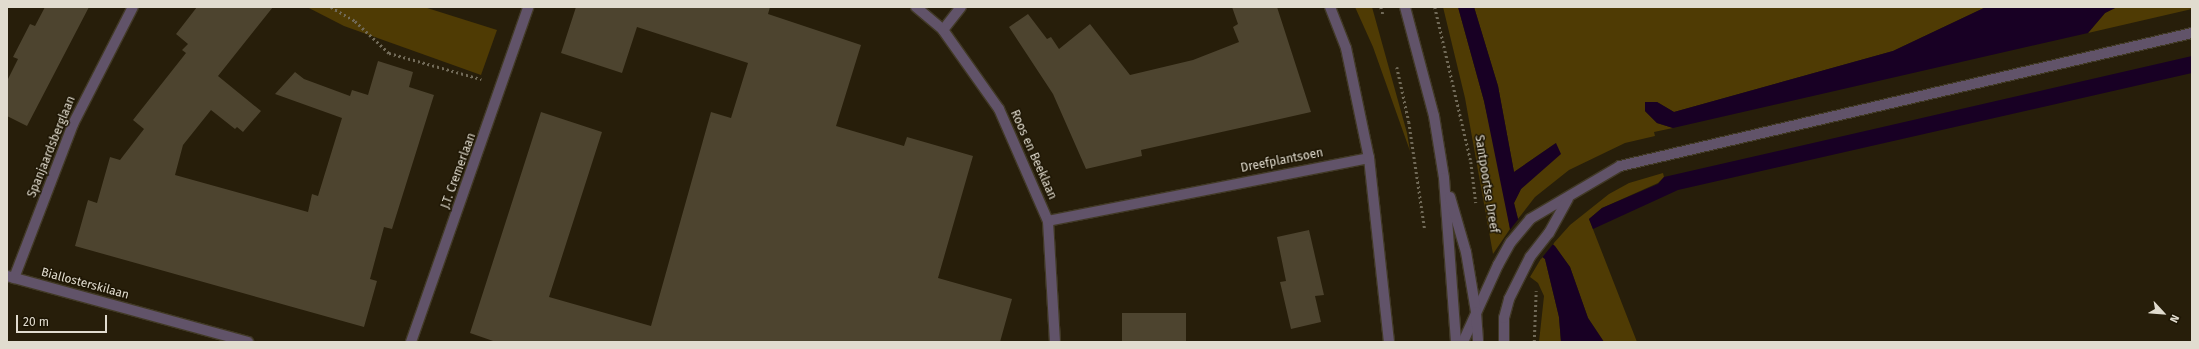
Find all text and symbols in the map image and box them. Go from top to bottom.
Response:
street label: Spanjaardsberglaan [25,94,79,200]
street label: Roos en Beeklaan [1007,108,1059,202]
street label: J.T. Cremerlaan [439,131,479,211]
street label: Santpoortse Dreef [1471,134,1501,234]
street label: Dreefplantsoen [1240,146,1324,176]
street label: Biallosterskilaan [39,265,131,303]
north arrow [2143,293,2183,333]
scale bar [18,307,109,333]
text: N [2167,312,2182,325]
text: 20 m [23,315,49,329]

